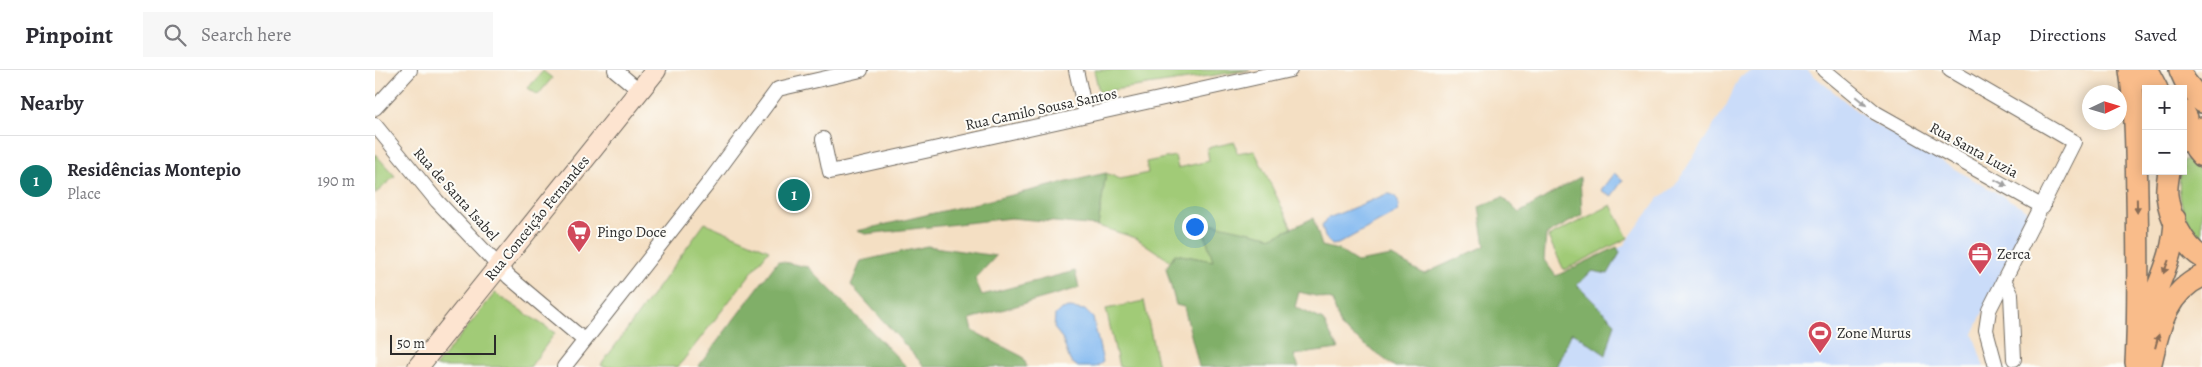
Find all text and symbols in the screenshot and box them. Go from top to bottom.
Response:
search box [143,12,493,57]
text: Pinpoint [25,19,113,51]
icon: search [161,21,189,49]
text: Search here [201,22,291,48]
text: Map [1968,23,2001,47]
text: Directions [2029,23,2106,47]
text: Saved [2134,23,2177,47]
street label: Rua Camilo Sousa Santos [963,83,1119,135]
north arrow [2082,85,2127,130]
map controls [2142,85,2187,175]
button: + [2142,85,2187,130]
text: Nearby [20,89,83,117]
one-way arrow [1855,96,1868,107]
street label: Rua Santa Luzia [1926,117,2022,183]
button: − [2142,130,2187,175]
street label: Rua de Santa Isabel [409,143,503,245]
street label: Rua Conceição Fernandes [480,151,594,285]
text: Residências Montepio [67,157,241,183]
text: 1 [33,170,39,192]
text: 190 m [317,170,355,192]
pin: 1 [778,176,810,214]
one-way arrow [1995,179,2008,188]
text: Place [67,183,101,205]
one-way arrow [2133,198,2141,214]
your location [1182,214,1208,240]
supermarket icon: Pingo Doce [566,219,592,253]
place label: Pingo Doce [597,222,667,242]
office icon: Zerca [1967,241,1993,275]
place label: Zerca [1997,244,2031,264]
one-way arrow [2162,260,2170,275]
sports icon: Zone Murus [1807,320,1833,354]
place label: Zone Murus [1837,323,1911,343]
scale bar [390,332,496,355]
one-way arrow [2153,333,2161,348]
text: 50 m [397,334,425,353]

